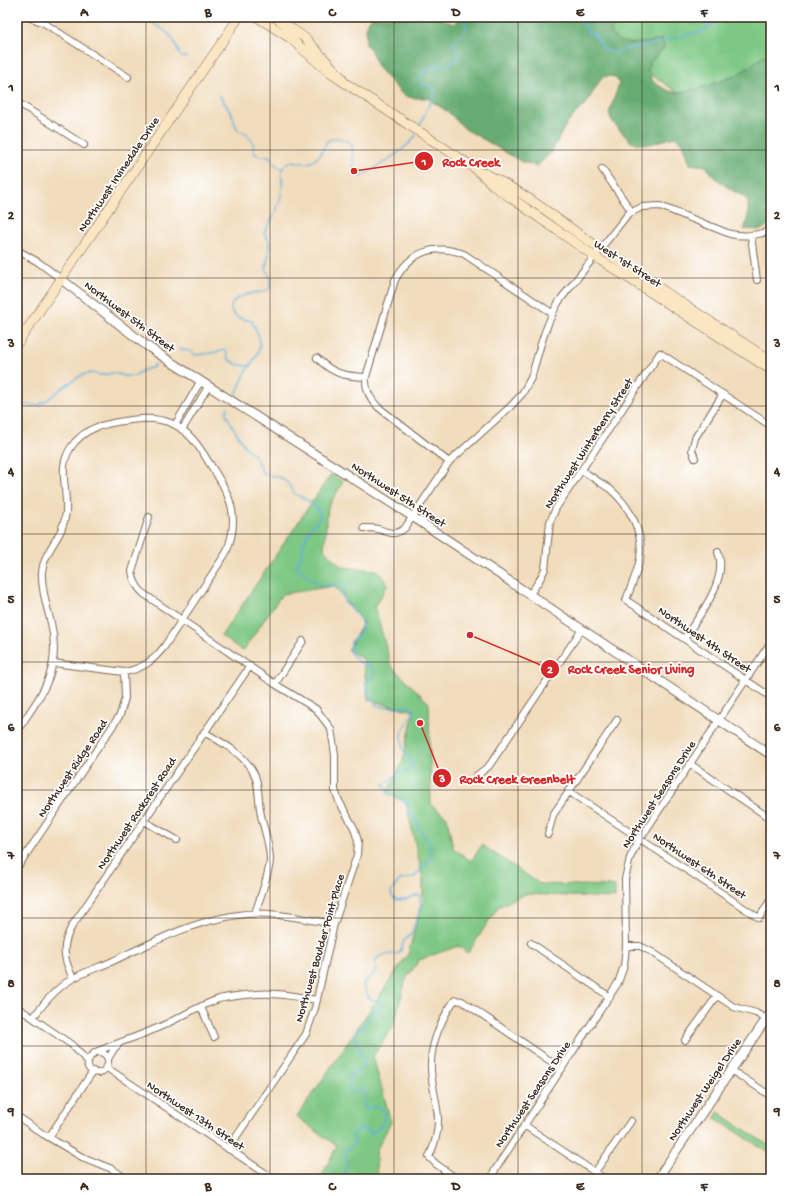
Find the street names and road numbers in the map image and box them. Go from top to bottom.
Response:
street label: Northwest Irvinedale Drive [76,114,164,235]
street label: West 1st Street [591,238,664,292]
street label: Northwest 5th Street [81,279,178,357]
street label: Northwest Winterberry Street [542,375,638,512]
street label: Northwest 5th Street [348,460,449,532]
street label: Northwest 4th Street [655,604,754,678]
street label: Northwest Ridge Road [36,717,112,821]
street label: Northwest Seasons Drive [620,738,700,852]
street label: Northwest Rockcrest Road [95,755,181,873]
street label: Northwest 6th Street [650,830,749,904]
street label: Northwest Boulder Point Place [293,872,349,1024]
street label: Northwest Weigel Drive [666,1035,746,1144]
street label: Northwest Seasons Drive [493,1039,575,1151]
street label: Northwest 13th Street [143,1079,247,1155]

